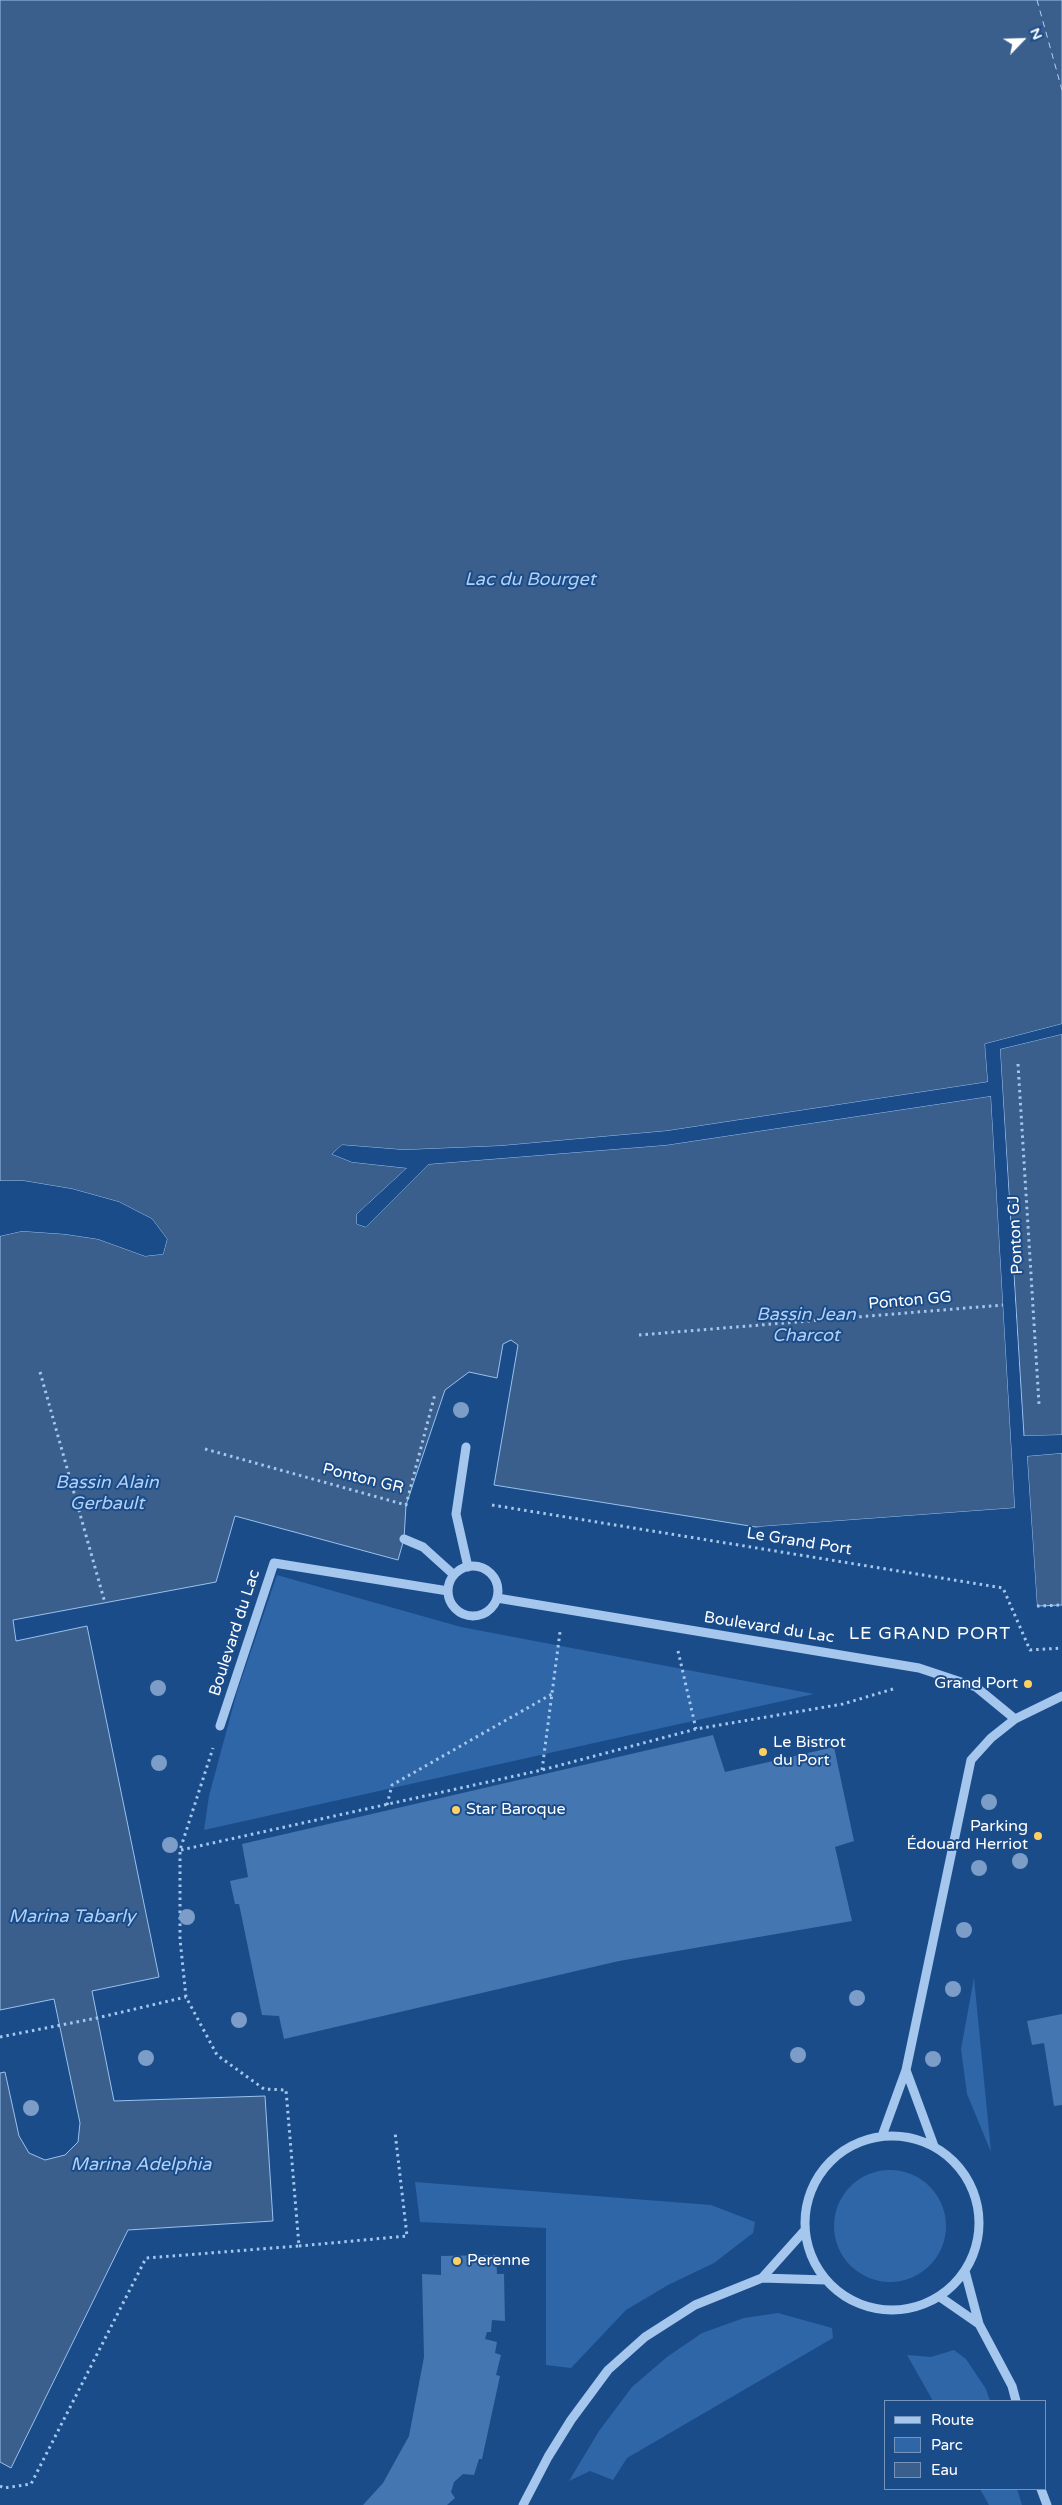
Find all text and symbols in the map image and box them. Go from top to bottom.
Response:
north arrow [997,15,1047,65]
text: N [1026,25,1046,42]
water label: Lac du Bourget [464,569,596,591]
street label: Ponton GJ [1004,1195,1028,1275]
street label: Ponton GG [867,1288,953,1314]
water label: Bassin Jean Charcot [756,1304,856,1346]
street label: Ponton GR [320,1460,406,1498]
water label: Bassin Alain Gerbault [55,1472,159,1515]
street label: Le Grand Port [745,1524,853,1560]
street label: Boulevard du Lac [206,1567,264,1699]
street label: Boulevard du Lac [702,1608,836,1648]
district label: LE GRAND PORT [847,1623,1013,1645]
place label: Grand Port [934,1674,1018,1694]
marker: Grand Port [1022,1678,1034,1690]
place label: Le Bistrot du Port [773,1733,846,1771]
marker: Le Bistrot du Port [757,1746,769,1758]
place label: Star Baroque [466,1800,565,1820]
marker: Star Baroque [450,1804,462,1816]
place label: Parking Édouard Herriot [906,1817,1028,1855]
marker: Parking Édouard Herriot [1032,1830,1044,1842]
water label: Marina Tabarly [9,1906,135,1928]
water label: Marina Adelphia [71,2154,211,2176]
place label: Perenne [467,2251,530,2271]
marker: Perenne [451,2255,463,2267]
legend [884,2400,1047,2490]
text: Route [931,2411,974,2429]
text: Parc [931,2436,963,2454]
text: Eau [931,2461,958,2479]

